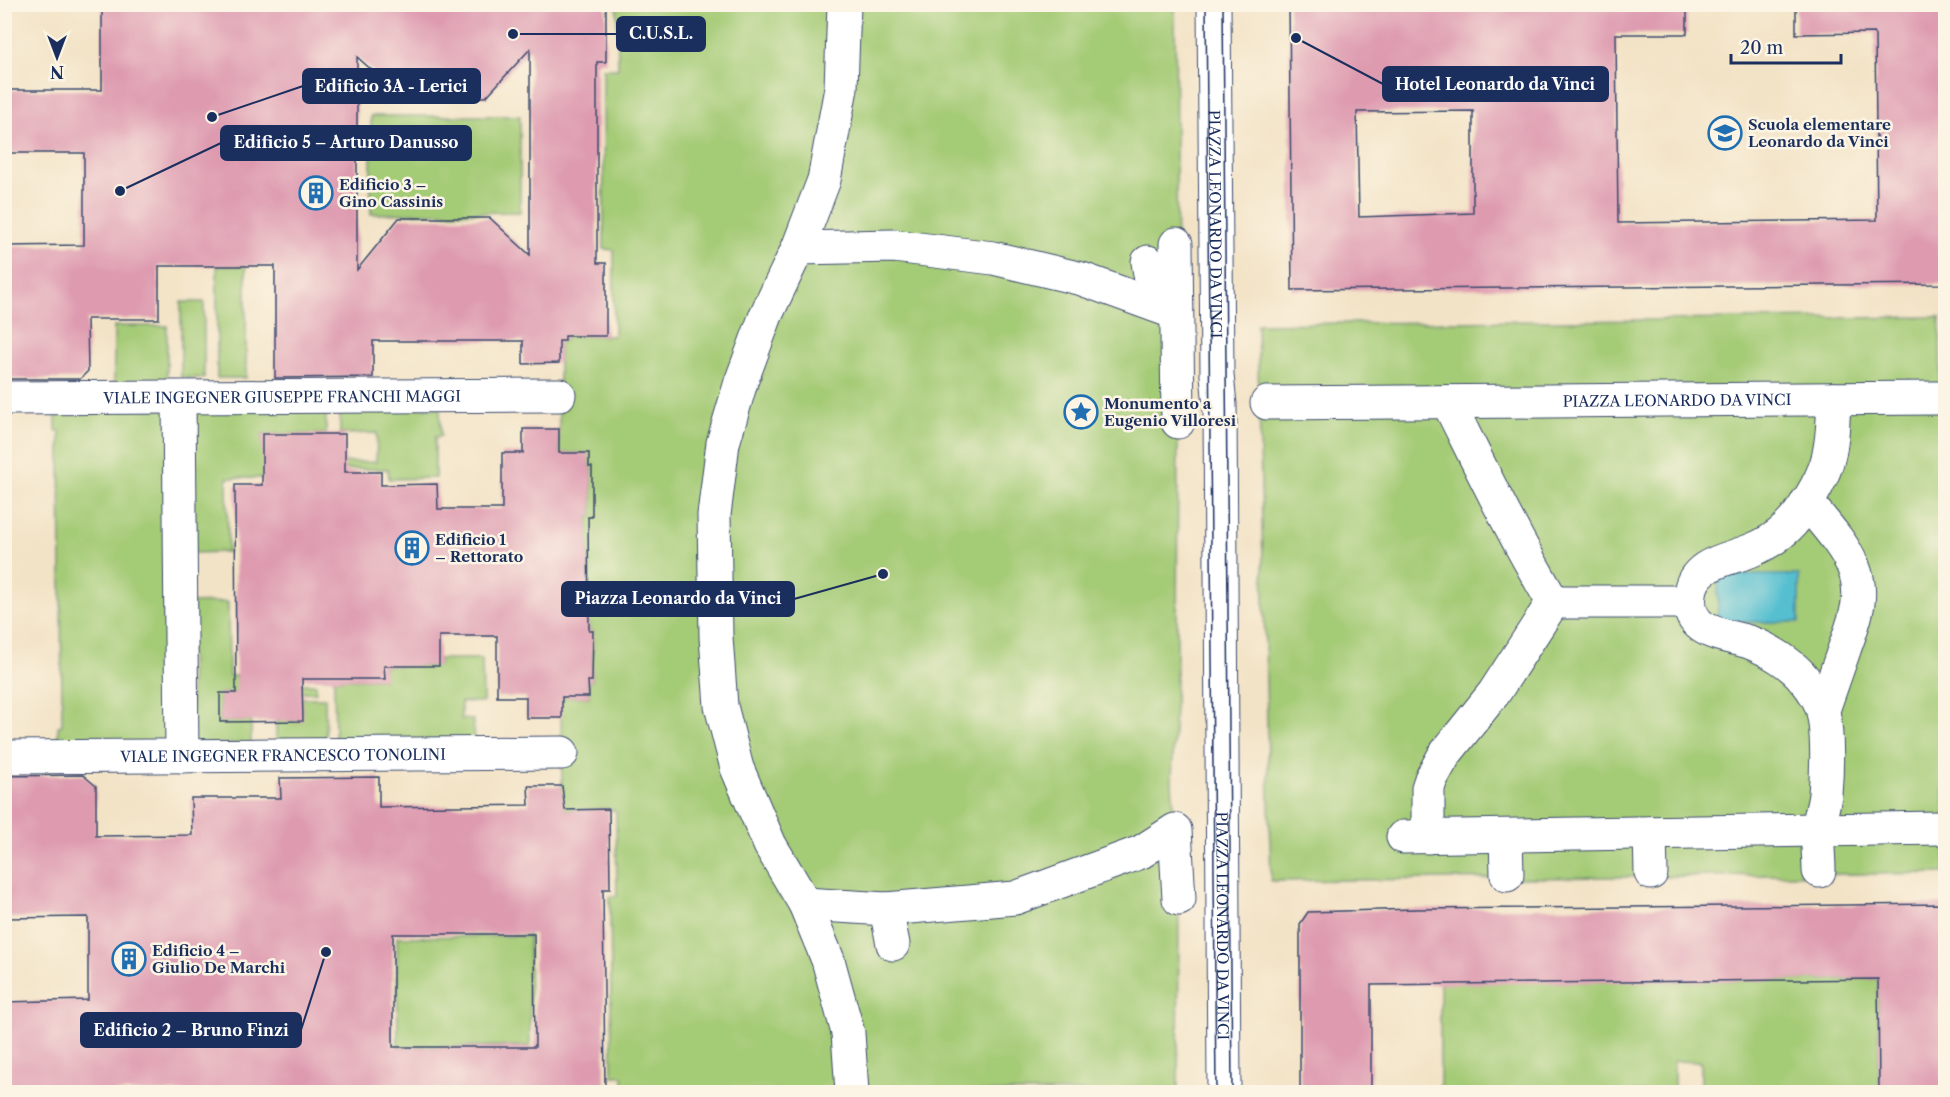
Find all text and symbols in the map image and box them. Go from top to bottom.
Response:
callout: C.U.S.L. [617,17,705,51]
text: C.U.S.L. [629,23,693,43]
north arrow [27,27,87,87]
scale bar [1731,27,1840,65]
text: 20 m [1740,37,1784,59]
text: N [50,62,64,82]
callout: Hotel Leonardo da Vinci [1383,67,1608,101]
callout: Edificio 3A - Lerici [303,69,480,103]
text: Hotel Leonardo da Vinci [1395,74,1595,94]
text: Edificio 3A - Lerici [314,76,468,96]
street label: PIAZZA LEONARDO DA VINCI [1205,110,1226,338]
school or university icon: Scuola elementare Leonardo da Vinci [1707,115,1743,151]
place label: Scuola elementare Leonardo da Vinci [1748,115,1891,151]
callout: Edificio 5 – Arturo Danusso [221,126,471,160]
text: Edificio 5 – Arturo Danusso [233,132,459,152]
building icon: Edificio 3 – Gino Cassinis [298,175,334,211]
place label: Edificio 3 – Gino Cassinis [339,175,443,211]
street label: VIALE INGEGNER GIUSEPPE FRANCHI MAGGI [102,386,461,407]
street label: PIAZZA LEONARDO DA VINCI [1563,390,1791,410]
place icon: Monumento a Eugenio Villoresi [1063,394,1099,430]
place label: Monumento a Eugenio Villoresi [1104,394,1237,430]
building icon: Edificio 1 – Rettorato [394,530,430,566]
place label: Edificio 1 – Rettorato [435,530,523,566]
callout: Piazza Leonardo da Vinci [562,582,794,616]
text: Piazza Leonardo da Vinci [574,588,782,608]
street label: VIALE INGEGNER FRANCESCO TONOLINI [119,744,446,766]
street label: PIAZZA LEONARDO DA VINCI [1213,811,1233,1040]
building icon: Edificio 4 – Giulio De Marchi [111,941,147,977]
place label: Edificio 4 – Giulio De Marchi [152,941,286,977]
callout: Edificio 2 – Bruno Finzi [81,1013,301,1047]
text: Edificio 2 – Bruno Finzi [93,1020,289,1040]

